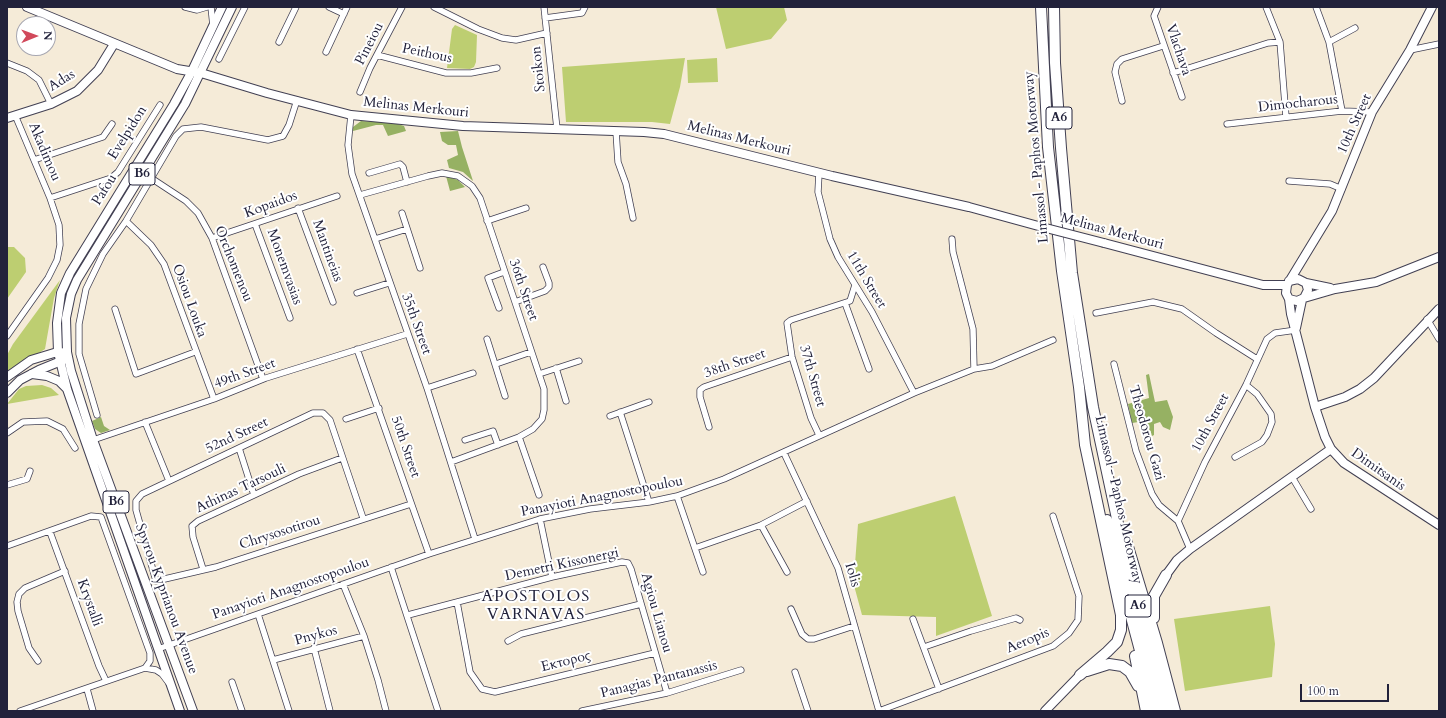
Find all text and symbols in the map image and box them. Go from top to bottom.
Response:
north arrow [16,16,56,56]
street label: Pineiou [352,20,388,68]
street label: Vlachava [1161,22,1195,78]
text: N [40,31,55,41]
street label: Peithous [400,41,454,67]
street label: Stoikon [528,45,550,93]
street label: Adas [46,66,78,96]
street label: Limassol - Paphos Motorway [1021,70,1053,244]
street label: Dimocharous [1257,91,1339,117]
street label: 10th Street [1334,91,1376,157]
street label: Melinas Merkouri [362,94,470,122]
street label: Evelpidon [105,103,151,163]
road number: A6 [1046,107,1072,129]
street label: Melinas Merkouri [686,118,792,160]
street label: Akadimou [24,120,64,184]
road number: B6 [129,163,155,185]
street label: Pafou [89,171,121,209]
street label: Kopaidos [242,188,300,222]
street label: Melinas Merkouri [1059,210,1165,254]
street label: Mantineias [308,218,346,284]
street label: Orchomenou [210,224,256,304]
street label: Monemvasias [263,227,305,307]
street label: 11th Street [842,248,890,312]
street label: 36th Street [505,257,541,323]
street label: Osiou Louka [168,262,210,340]
street label: 35th Street [397,291,435,357]
street label: 37th Street [795,343,829,409]
street label: 38th Street [702,346,768,382]
street label: 49th Street [212,355,278,393]
street label: Theodorou Gazi [1124,383,1168,483]
street label: 10th Street [1189,391,1233,455]
street label: 52nd Street [203,414,271,458]
street label: 50th Street [387,414,423,480]
street label: Limassol - Paphos Motorway [1090,414,1146,586]
street label: Dimitsanis [1347,445,1409,495]
street label: Athinas Tarsouli [193,461,289,517]
street label: Panayioti Anagnostopoulou [519,473,685,521]
road number: B6 [103,491,129,513]
street label: Chrysosotirou [237,512,323,554]
street label: Spyrou Kyprianou Avenue [131,522,201,676]
street label: Demetri Kissonergi [504,545,620,585]
street label: Panayioti Anagnostopoulou [210,554,372,624]
street label: Iolis [840,561,864,589]
street label: Agiou Lianou [637,571,675,655]
street label: Krystalli [73,577,105,629]
district label: APOSTOLOS VARNAVAS [482,587,590,625]
road number: A6 [1125,595,1151,617]
street label: Pnykos [293,622,339,650]
street label: Aeropis [1004,624,1052,658]
street label: Εκτορος [539,648,593,676]
street label: Panagias Pantanassis [599,657,719,703]
scale bar [1302,676,1391,702]
text: 100 m [1307,683,1339,699]

